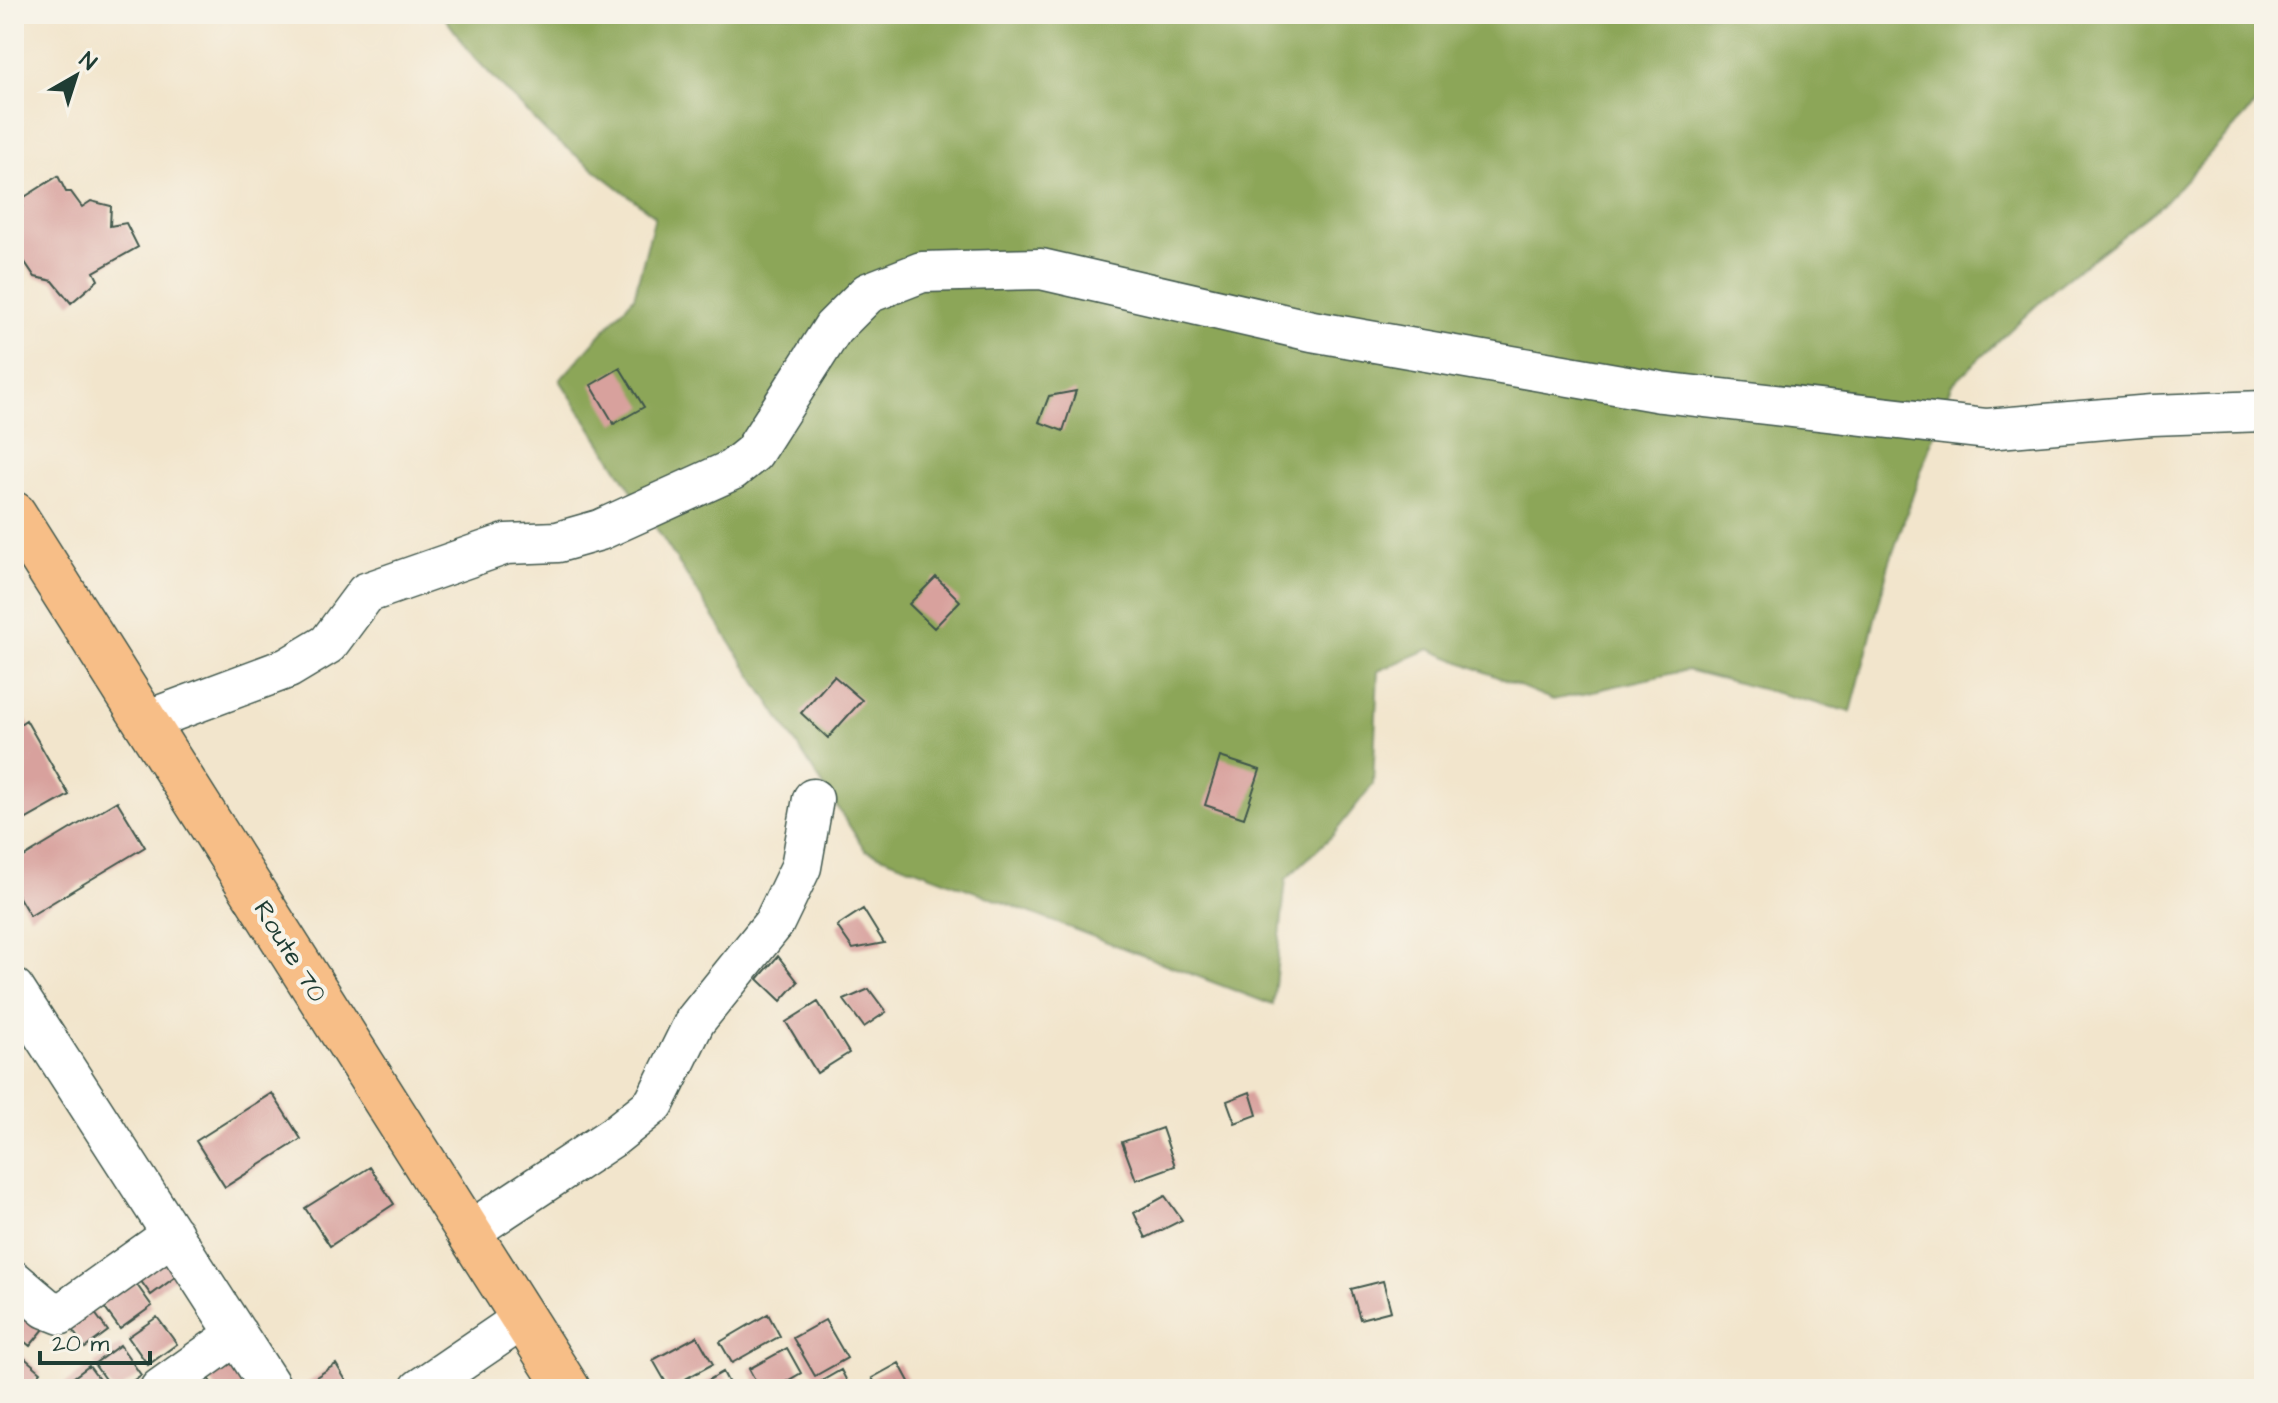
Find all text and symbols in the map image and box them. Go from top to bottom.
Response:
north arrow [36,36,116,116]
text: N [73,45,103,78]
street label: Route 70 [245,894,336,1009]
scale bar [40,1315,150,1365]
text: 20 m [52,1327,109,1361]

